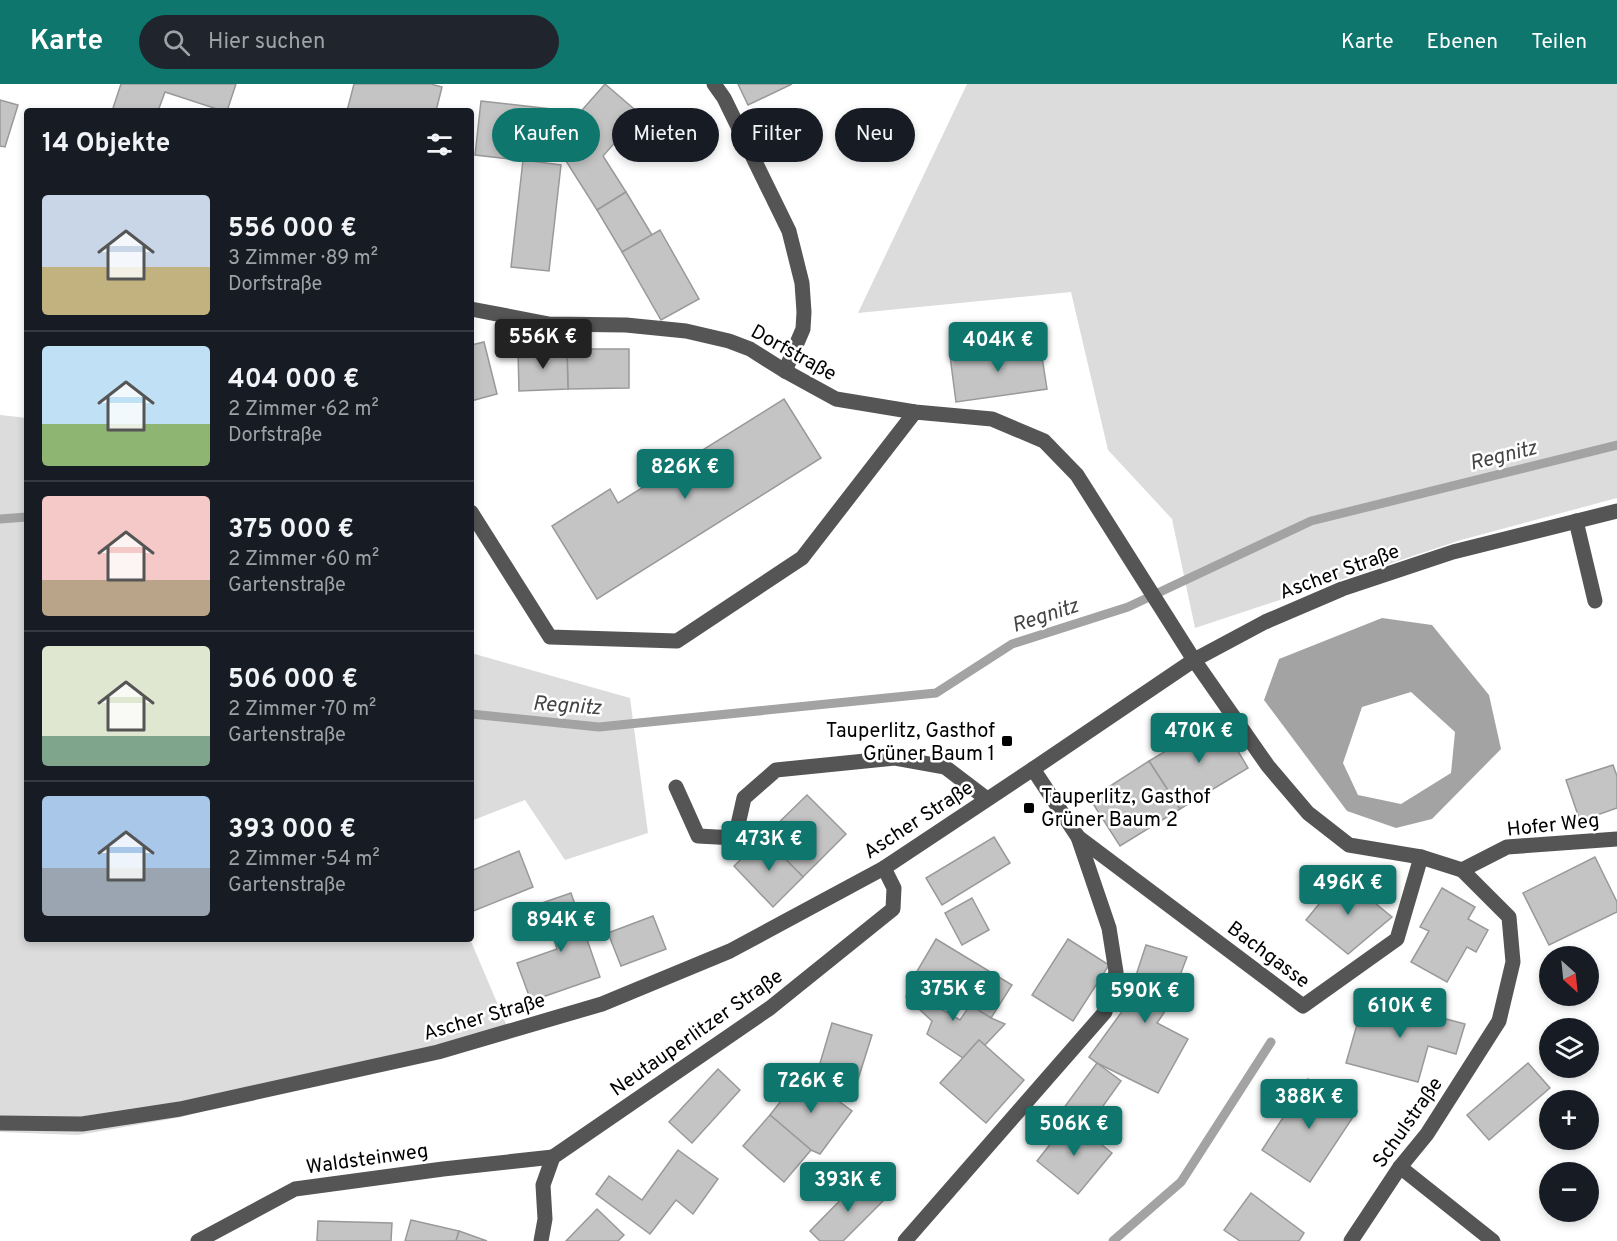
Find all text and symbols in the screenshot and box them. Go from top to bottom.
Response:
search box [139,15,559,69]
text: Karte [30,24,103,60]
icon: search [160,26,193,59]
text: Hier suchen [208,29,325,56]
text: Karte [1341,29,1393,56]
text: Ebenen [1426,29,1498,56]
text: Teilen [1531,29,1587,56]
chip: Kaufen [492,108,600,162]
chip: Mieten [612,108,719,162]
chip: Filter [731,108,823,162]
chip: Neu [835,108,915,162]
text: 14 Objekte [42,128,170,161]
icon: filters [423,128,456,161]
text: 556 000 € [228,213,357,246]
icon: home [90,219,162,291]
text: 3 Zimmer · 89 m² [228,246,378,272]
text: Dorfstraße [228,272,322,298]
pin: 556K € [494,319,592,370]
street label: Dorfstraße [746,320,841,388]
pin: 404K € [949,322,1047,373]
text: 556K € [509,325,577,351]
text: 404K € [963,328,1033,354]
text: 404 000 € [228,364,360,397]
icon: home [90,370,162,442]
text: 2 Zimmer · 62 m² [228,397,379,423]
text: Dorfstraße [228,423,322,449]
water label: Regnitz [1467,435,1541,478]
pin: 826K € [636,449,734,500]
text: 826K € [651,455,719,481]
text: 375 000 € [228,514,354,547]
icon: home [90,520,162,592]
street label: Ascher Straße [1276,539,1403,607]
text: 2 Zimmer · 60 m² [228,547,379,573]
text: Gartenstraße [228,573,346,599]
water label: Regnitz [1009,593,1083,640]
text: 506 000 € [228,664,358,697]
icon: home [90,670,162,742]
water label: Regnitz [532,691,603,722]
text: 2 Zimmer · 70 m² [228,697,376,723]
pin: 470K € [1150,713,1248,764]
place label: Tauperlitz, Gasthof Grüner Baum 1 [826,719,995,768]
text: 470K € [1165,719,1233,745]
text: Gartenstraße [228,723,346,749]
marker: Tauperlitz, Gasthof Grüner Baum 1 [1000,734,1014,748]
street label: Ascher Straße [859,775,979,866]
place label: Tauperlitz, Gasthof Grüner Baum 2 [1041,785,1211,834]
marker: Tauperlitz, Gasthof Grüner Baum 2 [1022,801,1036,815]
street label: Hofer Weg [1506,808,1601,844]
text: 393 000 € [228,814,356,847]
icon: home [90,820,162,892]
pin: 473K € [720,821,818,872]
text: 473K € [735,827,803,853]
text: 2 Zimmer · 54 m² [228,847,380,873]
pin: 496K € [1299,865,1397,916]
text: 496K € [1313,871,1383,897]
text: Gartenstraße [228,873,346,899]
pin: 894K € [512,902,610,953]
text: 894K € [526,908,596,934]
street label: Bachgasse [1221,916,1314,995]
north arrow [1539,946,1599,1006]
map controls [1539,946,1599,1222]
street label: Neutauperlitzer Straße [606,964,789,1103]
pin: 375K € [904,971,1002,1022]
pin: 590K € [1096,973,1194,1024]
text: 375K € [920,977,986,1003]
text: 590K € [1110,979,1180,1005]
street label: Ascher Straße [420,988,549,1048]
pin: 610K € [1351,988,1449,1039]
text: 610K € [1367,994,1433,1020]
button: layers [1539,1018,1599,1078]
pin: 726K € [762,1063,860,1114]
text: 726K € [778,1069,844,1095]
street label: Schulstraße [1368,1073,1449,1174]
pin: 388K € [1260,1079,1358,1130]
text: 388K € [1275,1085,1343,1111]
button: + [1539,1090,1599,1150]
pin: 506K € [1025,1106,1123,1157]
text: 506K € [1039,1112,1109,1138]
street label: Waldsteinweg [304,1139,430,1181]
pin: 393K € [799,1162,897,1213]
button: − [1539,1162,1599,1222]
text: 393K € [814,1168,882,1194]

